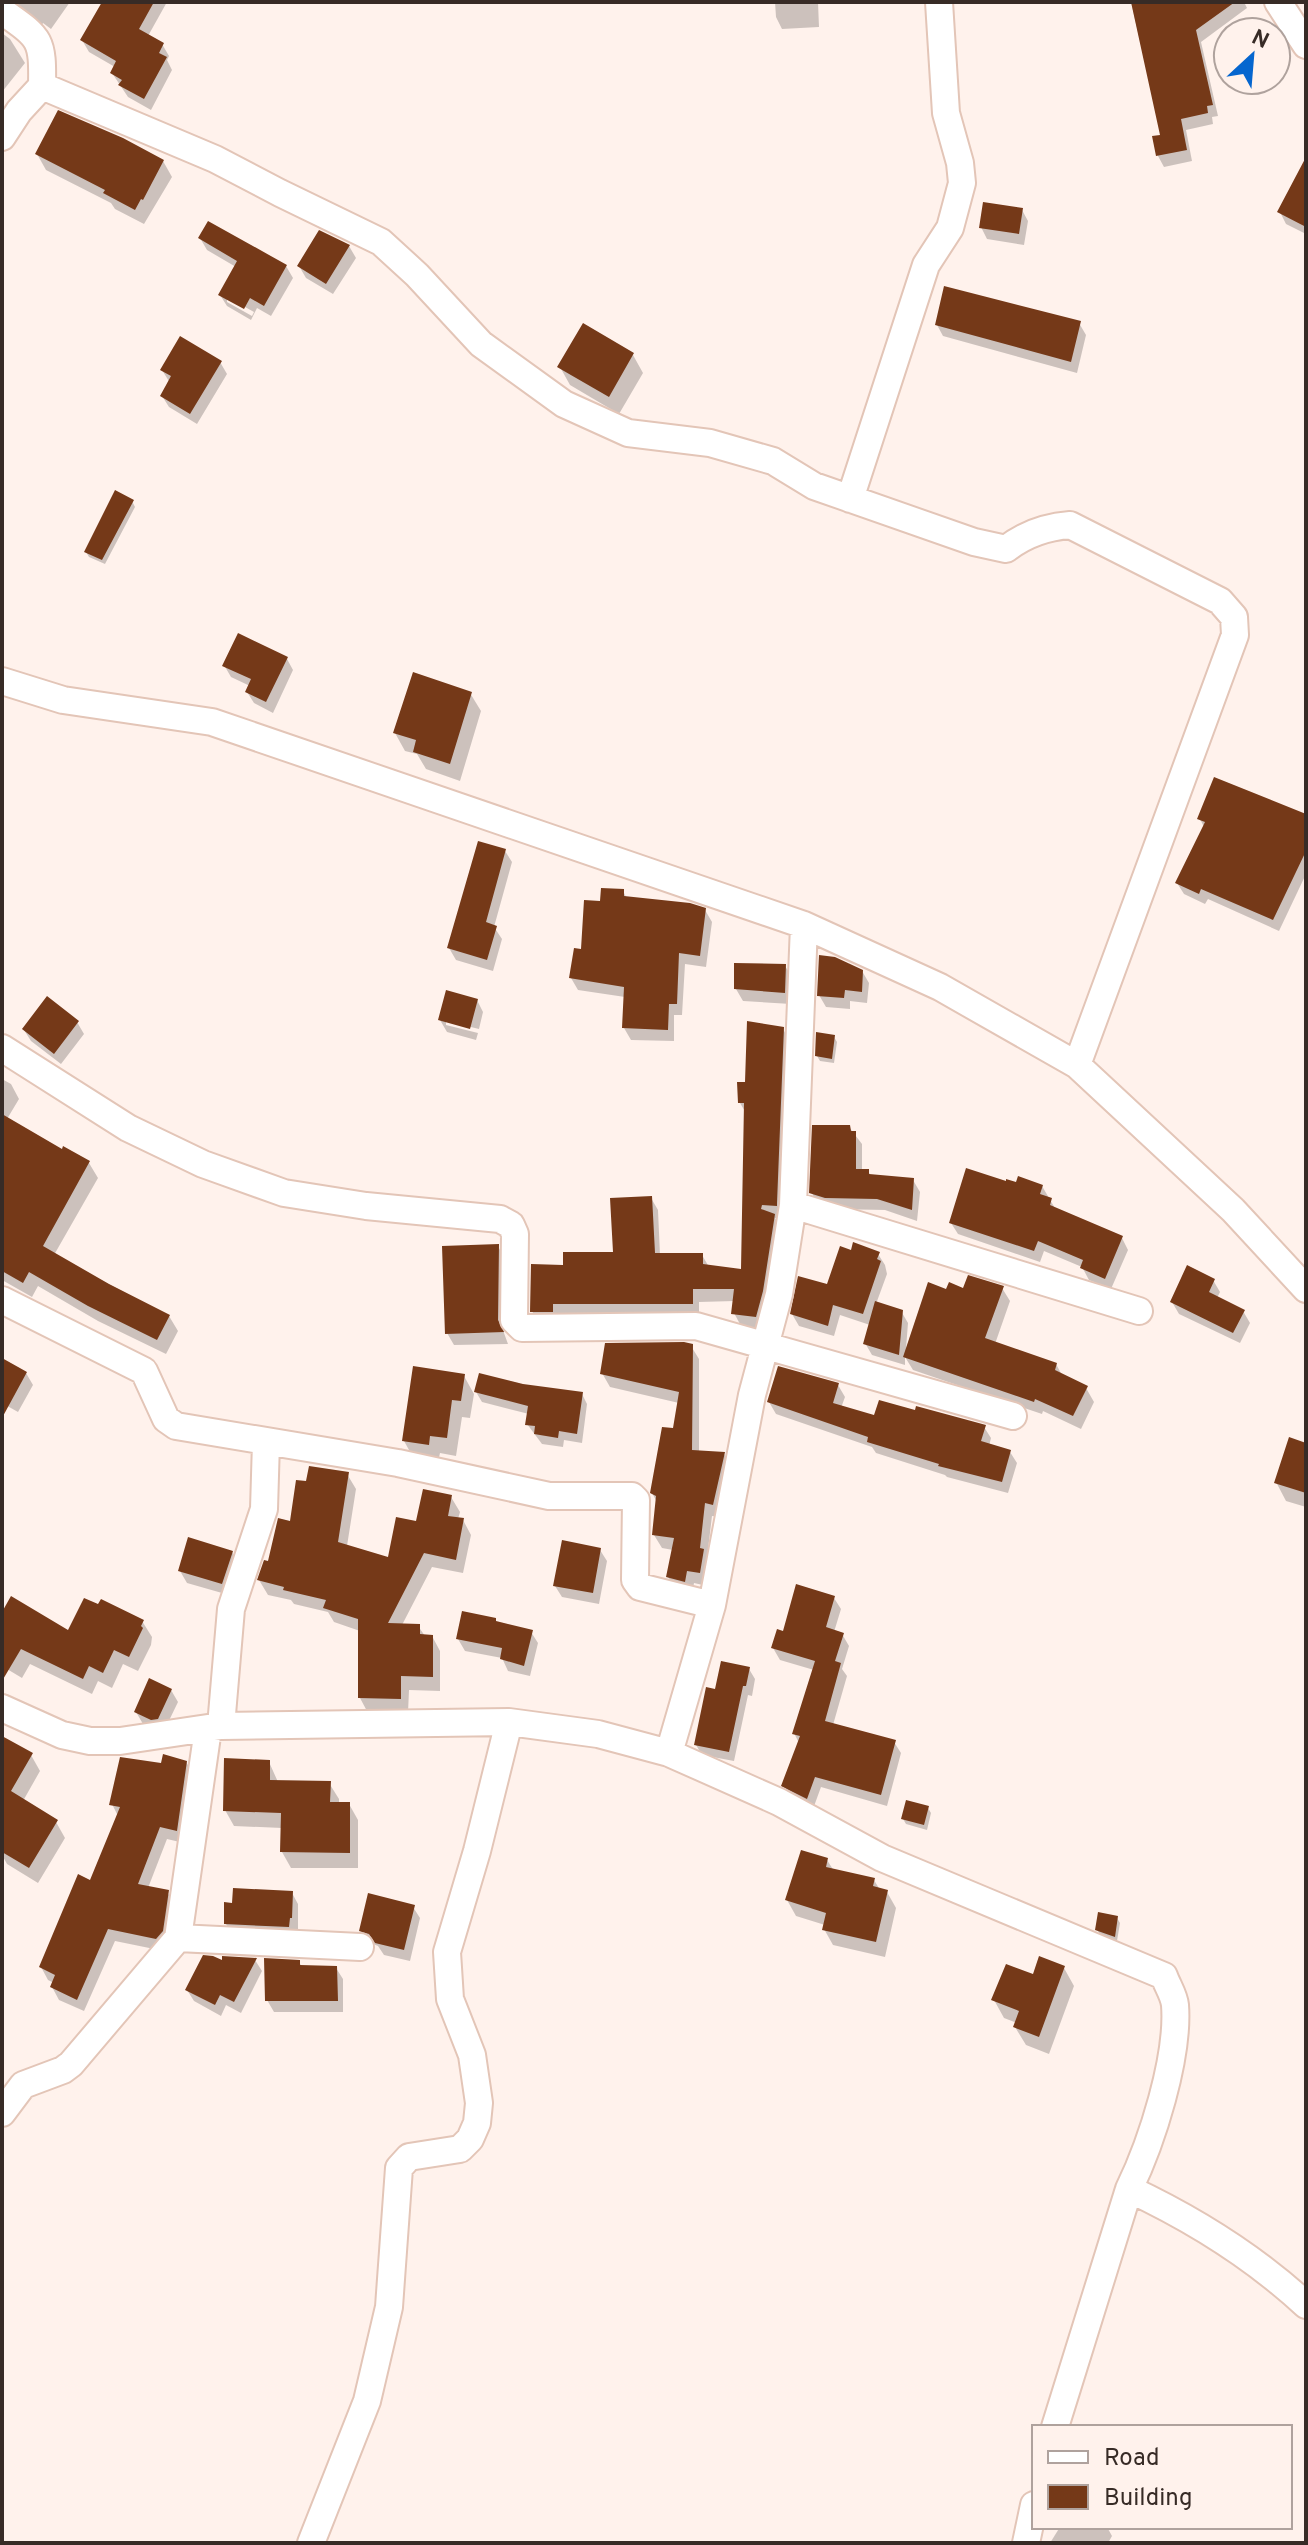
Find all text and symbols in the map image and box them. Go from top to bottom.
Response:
north arrow [1212,16,1292,96]
text: N [1247,25,1273,56]
legend [1032,2425,1292,2529]
text: Road [1104,2444,1160,2474]
text: Building [1104,2484,1193,2514]

